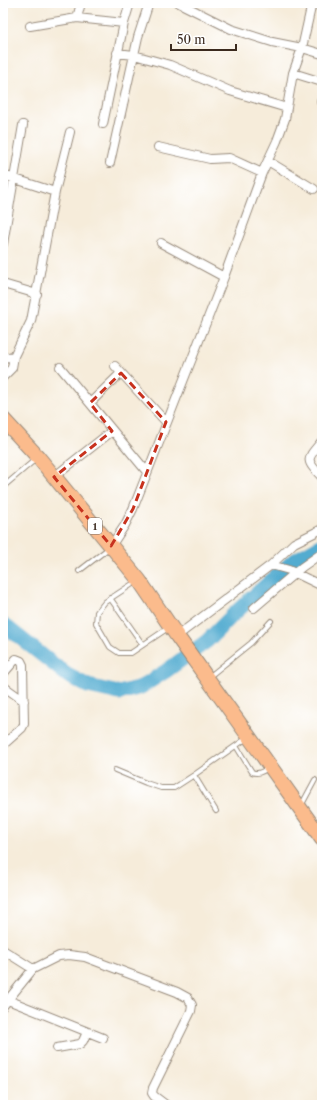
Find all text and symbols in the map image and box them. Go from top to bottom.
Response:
scale bar [171,26,236,52]
text: 50 m [177,32,206,47]
road number: 1 [88,518,102,534]

